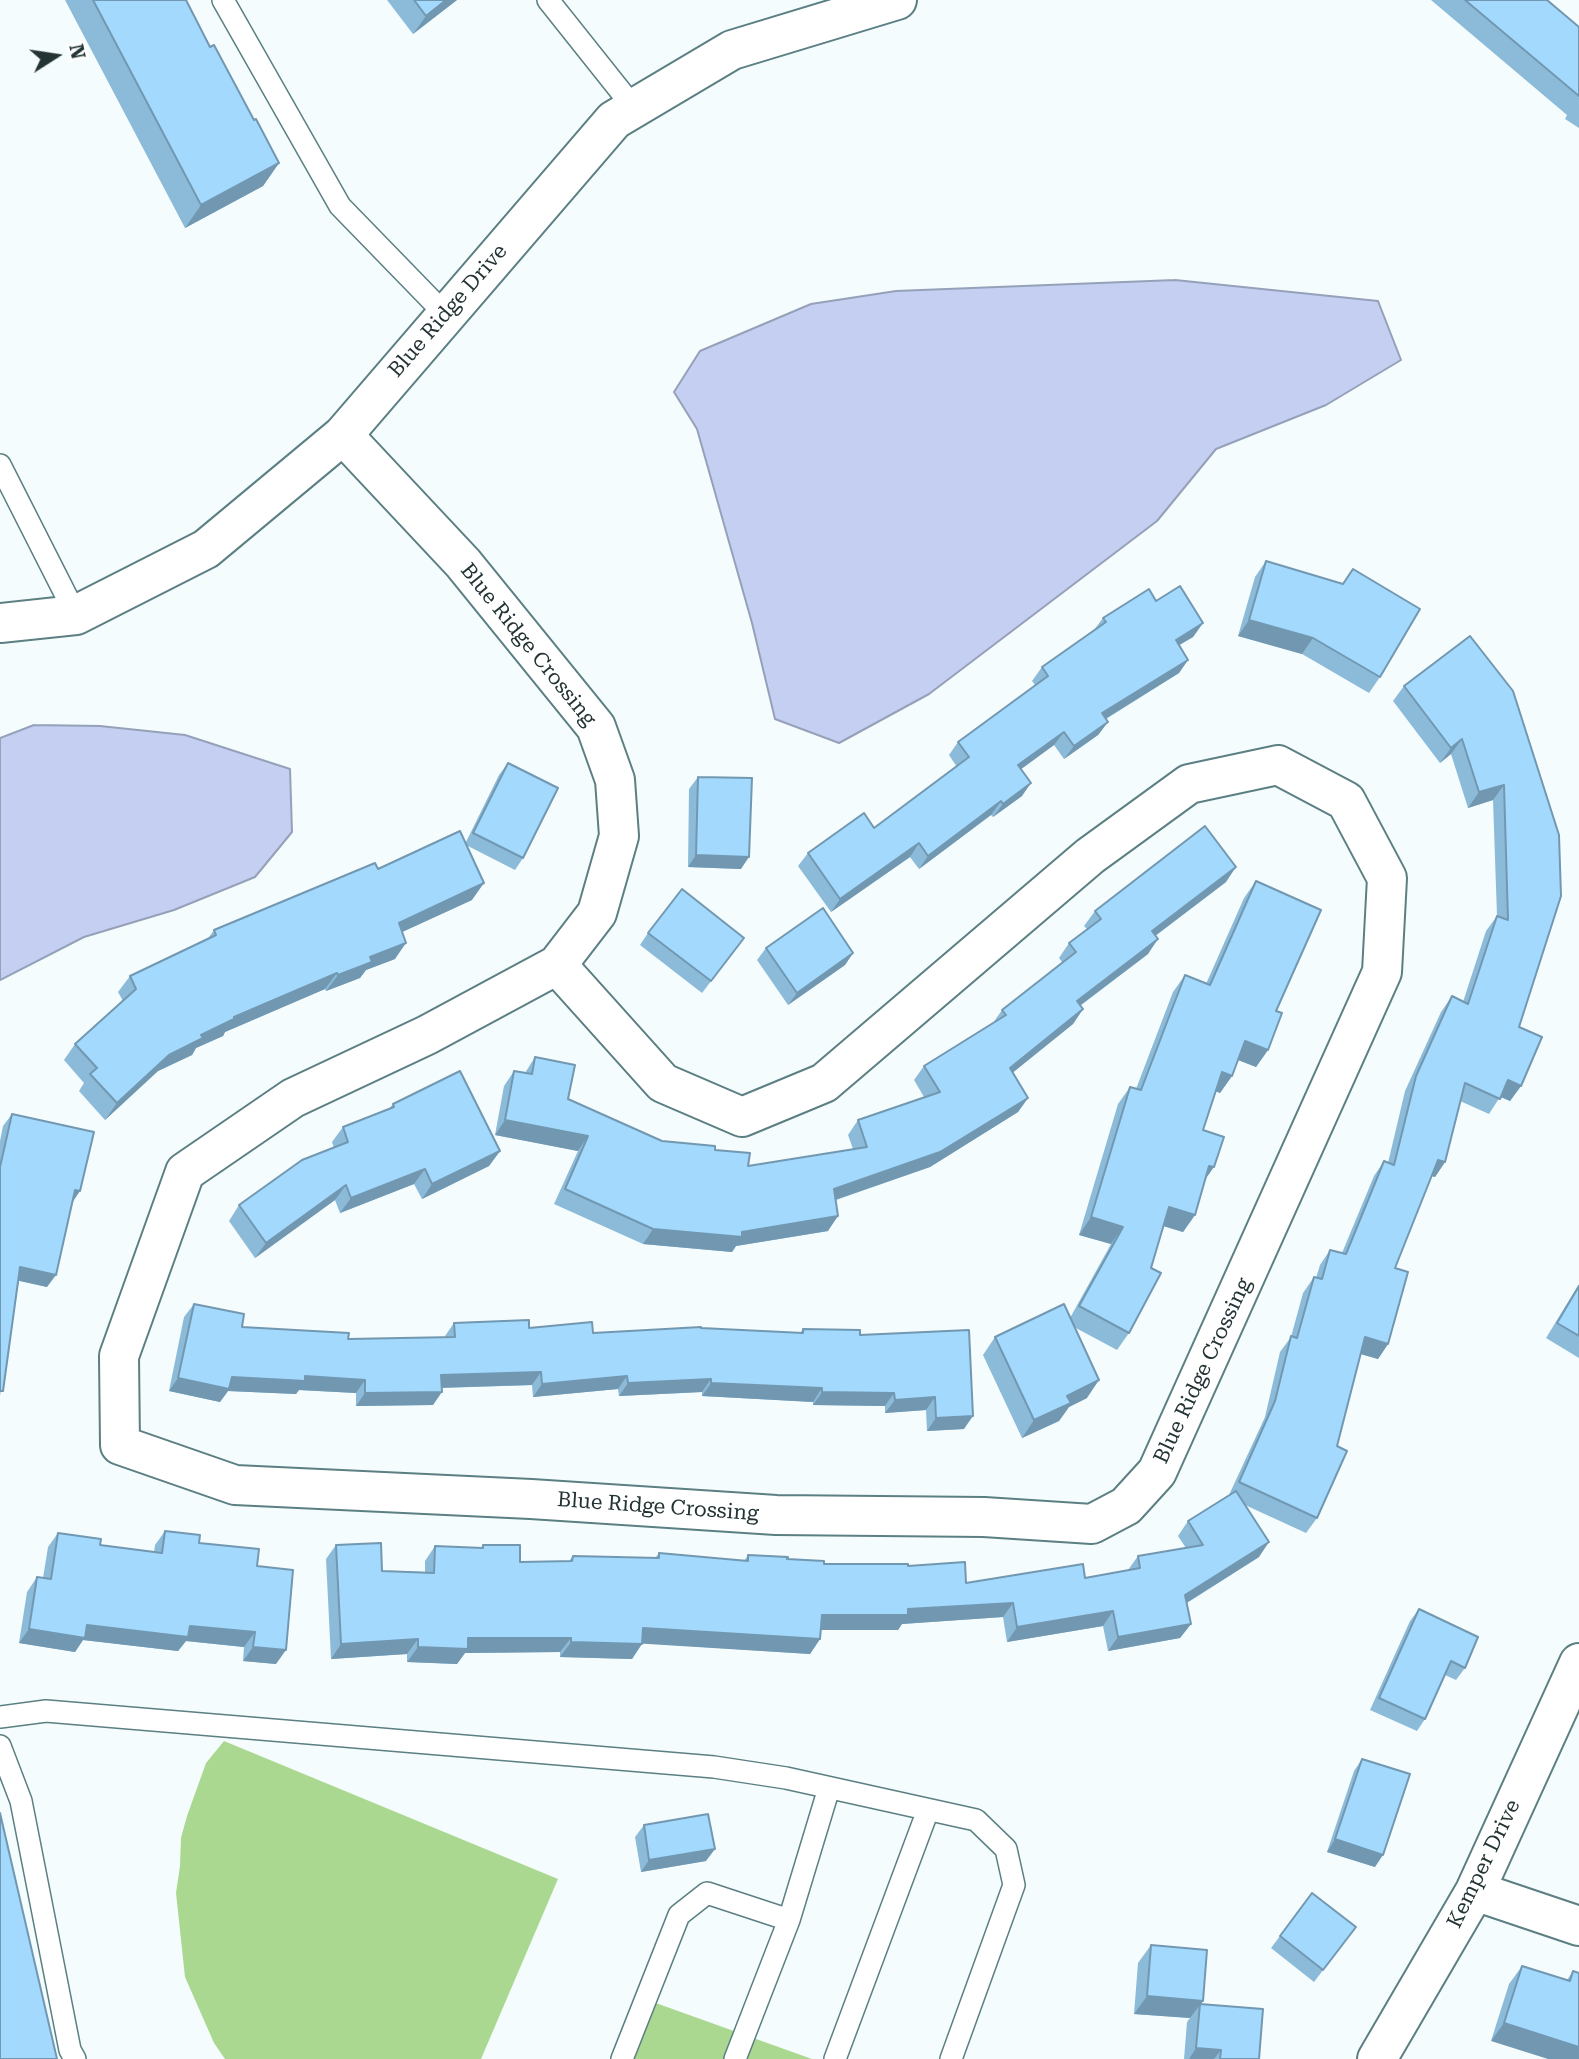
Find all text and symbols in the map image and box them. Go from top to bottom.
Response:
north arrow [21,21,91,91]
text: N [64,42,90,61]
street label: Blue Ridge Drive [383,239,513,383]
street label: Blue Ridge Crossing [455,559,601,731]
street label: Blue Ridge Crossing [1149,1274,1257,1468]
street label: Blue Ridge Crossing [556,1487,760,1527]
street label: Kemper Drive [1442,1796,1526,1932]

